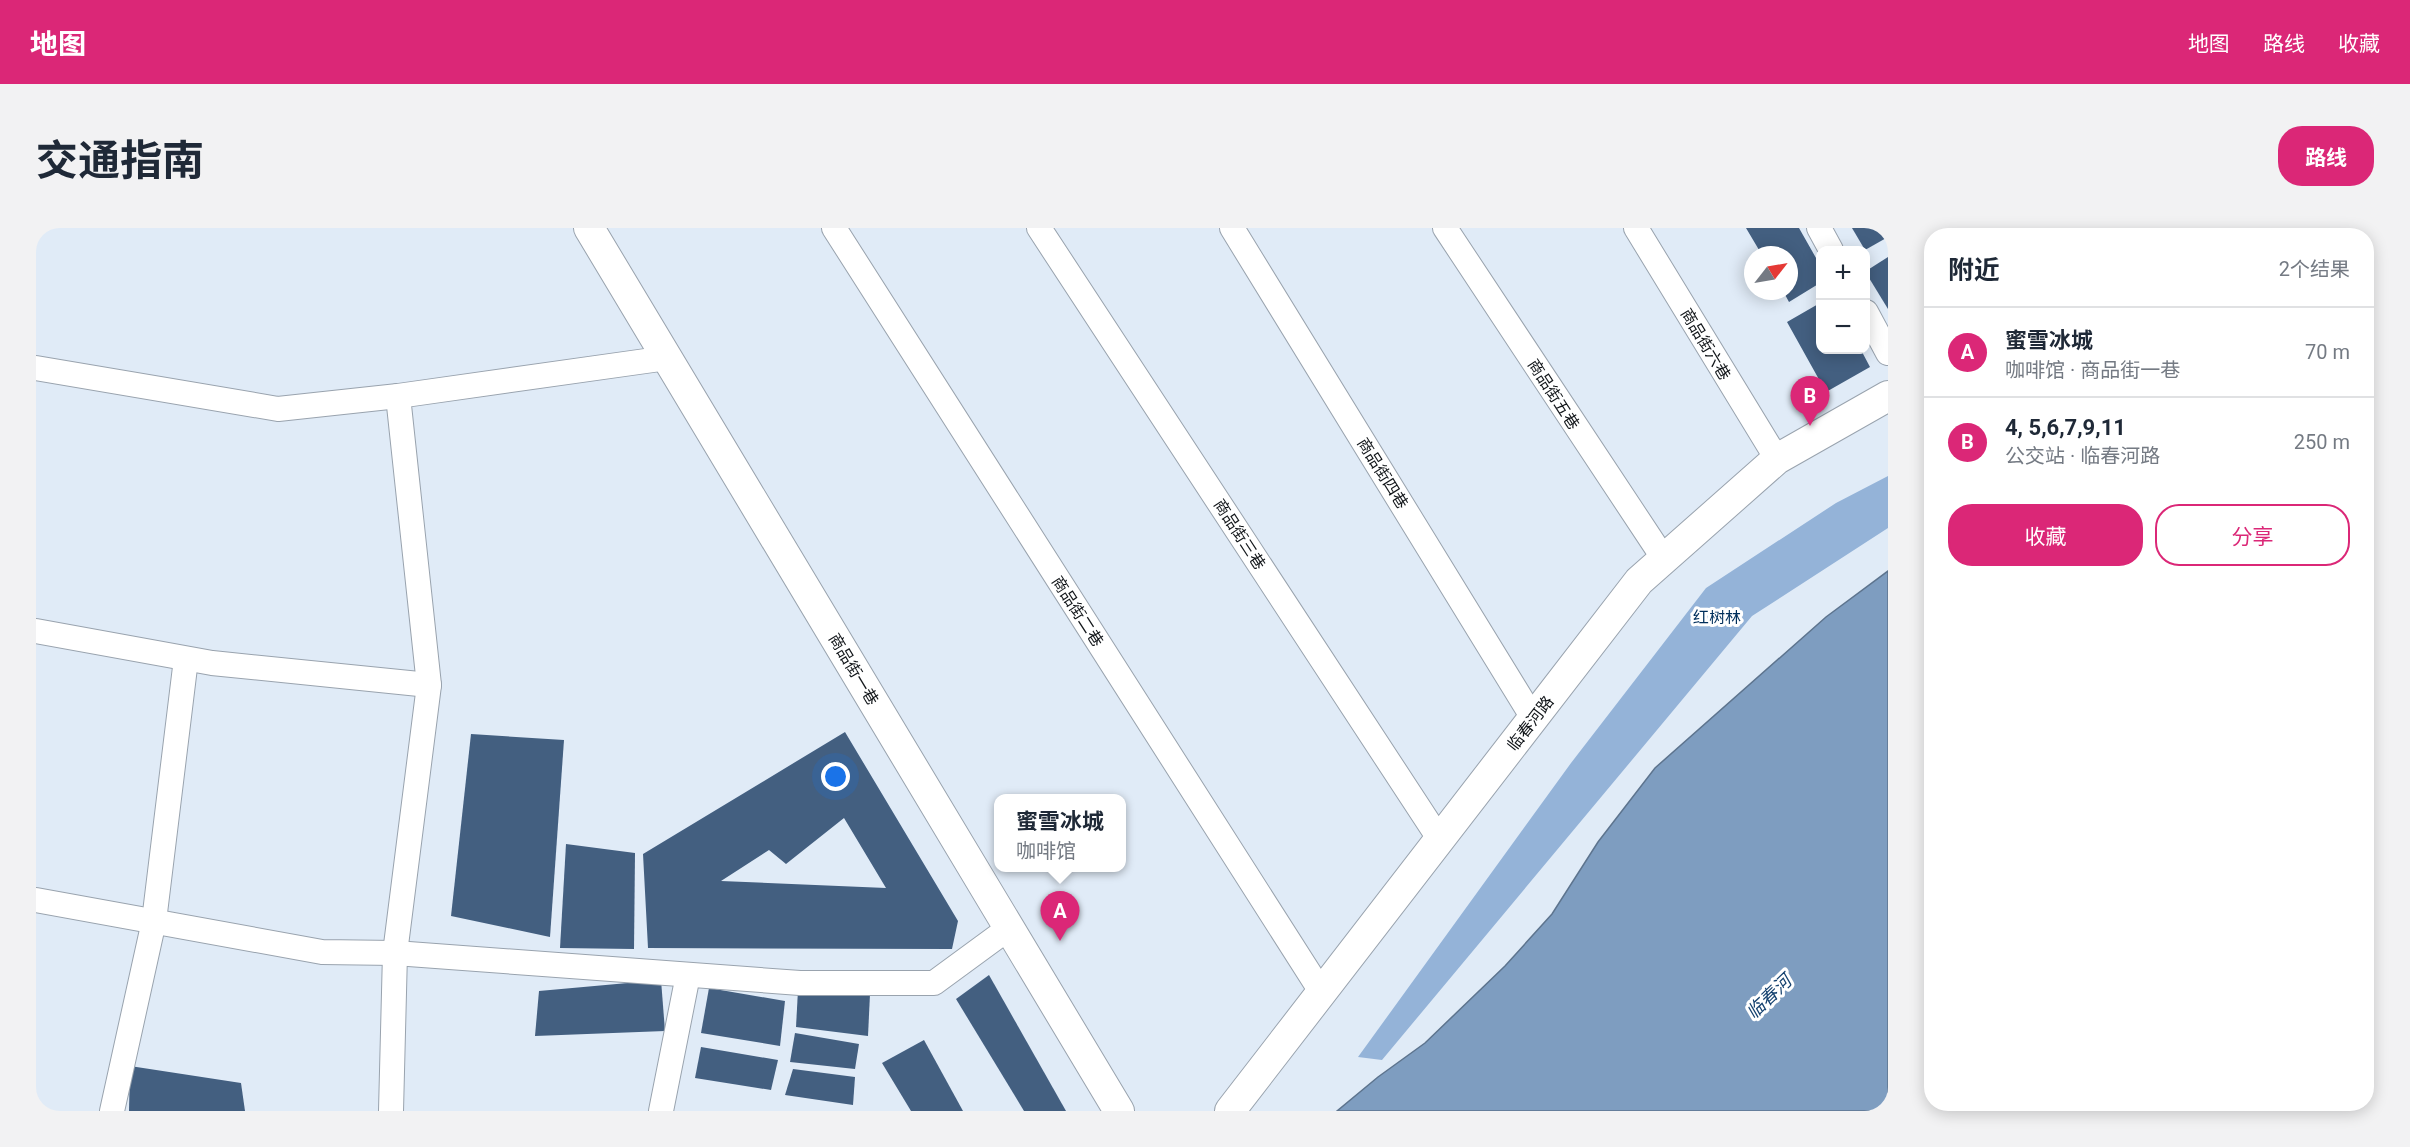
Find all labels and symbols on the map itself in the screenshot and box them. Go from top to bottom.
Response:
north arrow [1744,246,1798,300]
street label: 商品街六巷 [1677,305,1734,383]
street label: 商品街五巷 [1524,356,1583,433]
pin: B [1790,376,1830,426]
street label: 商品街四巷 [1353,434,1412,512]
street label: 商品街三巷 [1210,496,1269,573]
street label: 商品街二巷 [1048,573,1107,650]
park label: 红树林 [1693,608,1741,627]
street label: 商品街一巷 [825,630,882,708]
street label: 临春河路 [1503,692,1558,754]
your location [821,762,850,791]
pin: A [1040,892,1080,941]
water label: 临春河 [1742,968,1798,1023]

